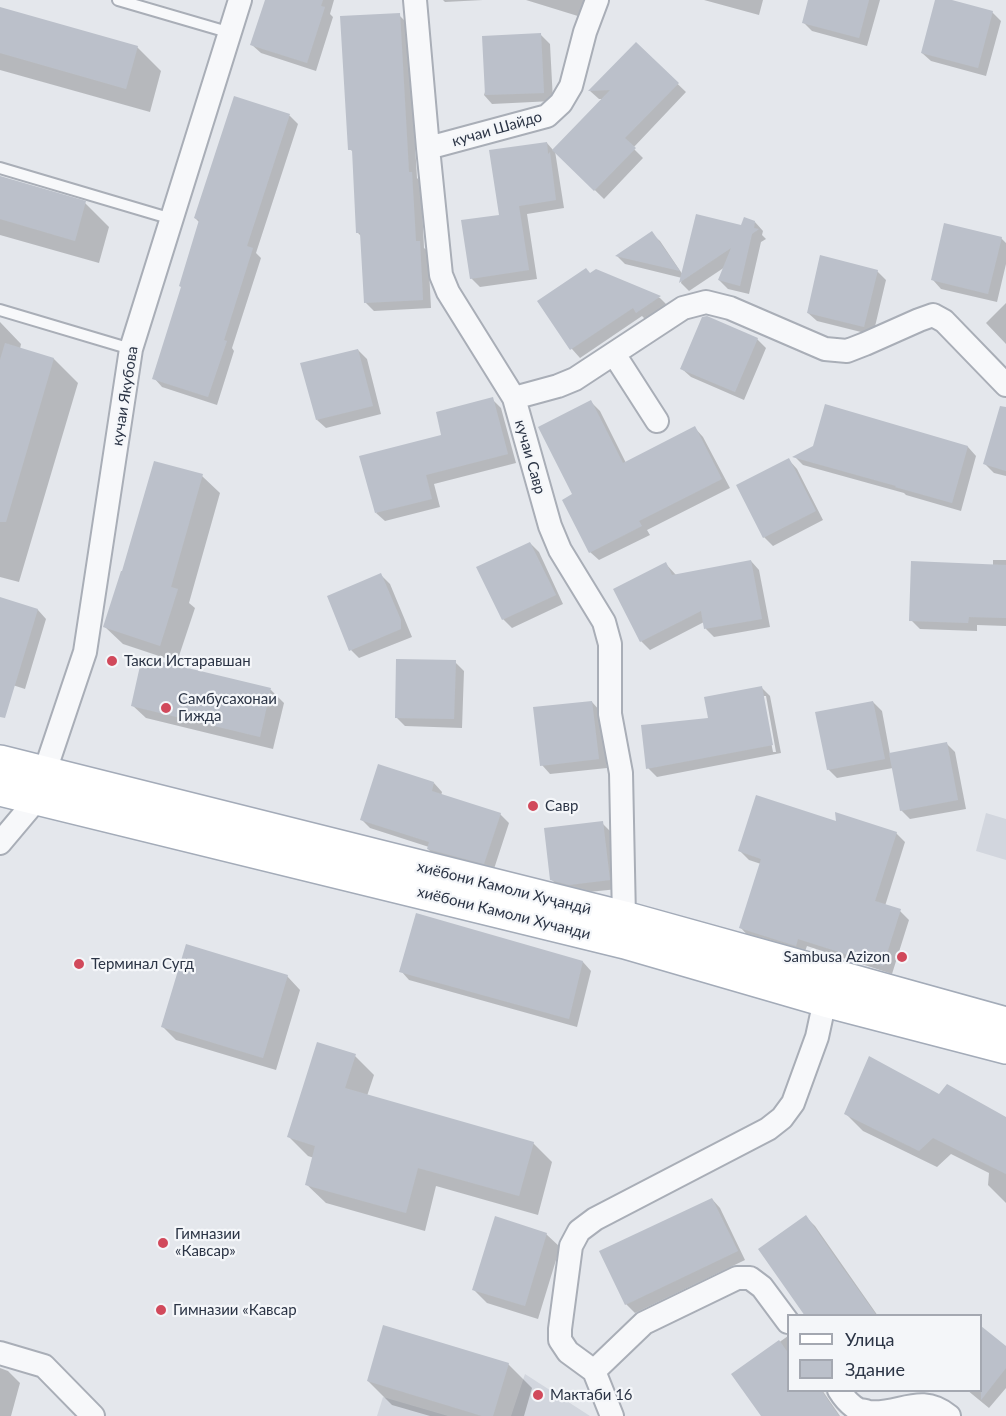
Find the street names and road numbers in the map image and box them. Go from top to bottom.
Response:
street label: кучаи Шайдо [450,108,544,150]
street label: кучаи Якубова [108,345,142,447]
street label: кучаи Савр [511,418,549,496]
street label: хиёбони Камоли Хуҷандӣ [415,858,593,918]
street label: хиёбони Камоли Хучанди [415,883,593,943]

